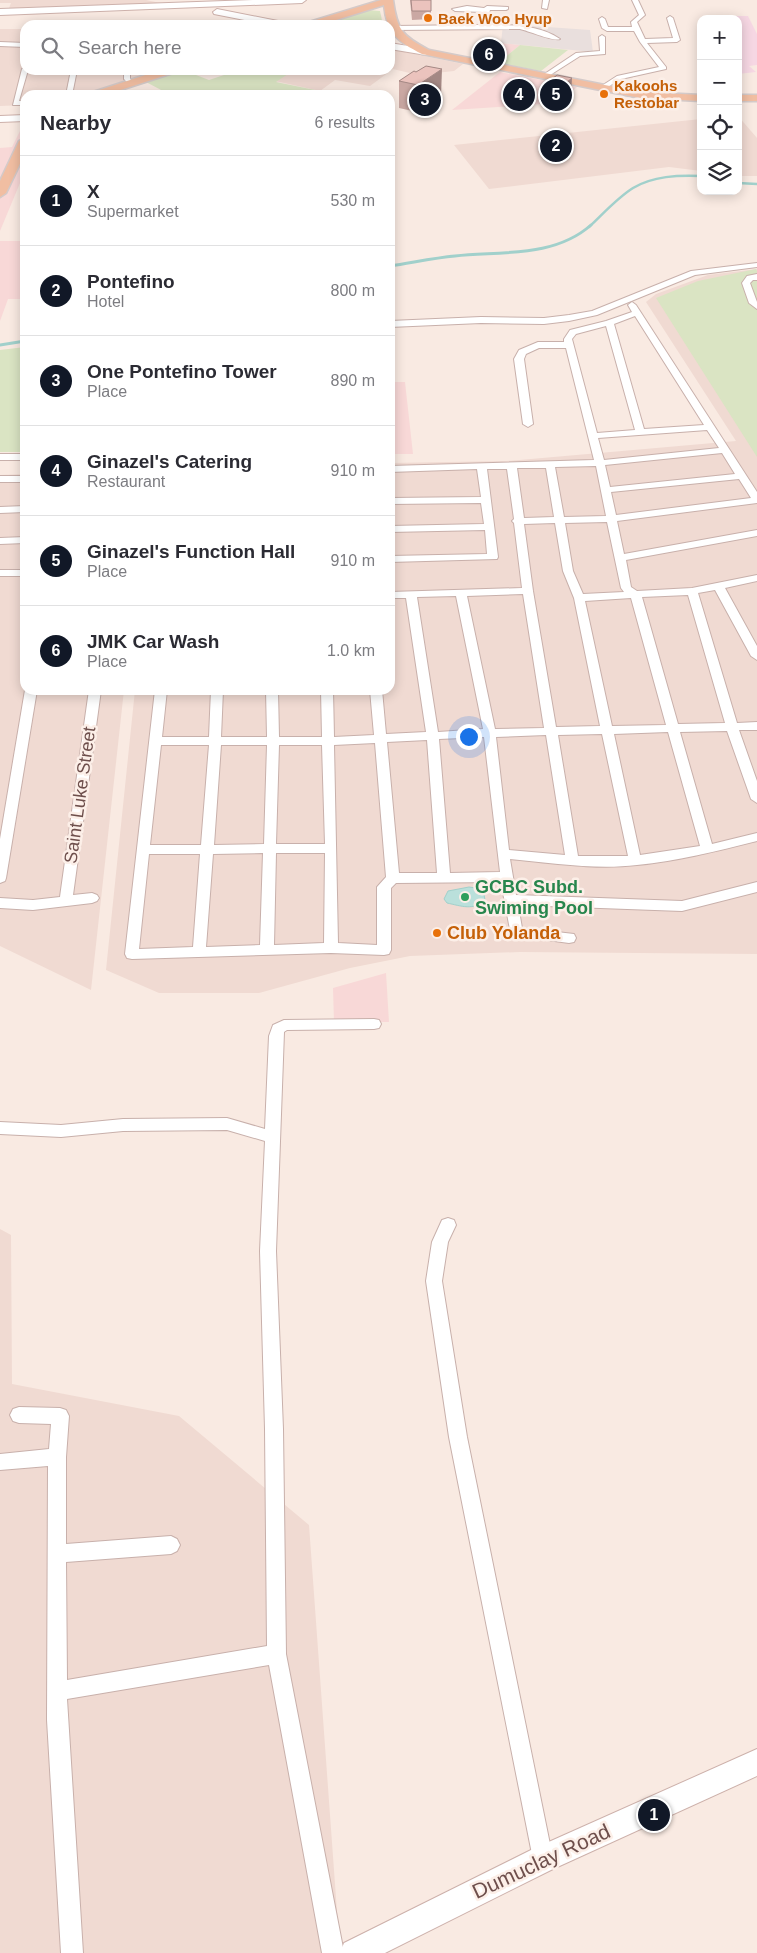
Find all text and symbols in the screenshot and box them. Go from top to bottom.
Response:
place label: Baek Woo Hyup [438,10,552,27]
marker: Baek Woo Hyup [422,12,434,24]
map controls [697,15,742,195]
button: + [697,15,742,60]
search box [20,20,395,75]
icon: search [38,34,66,62]
pin: 6 [473,36,505,74]
text: Search here [78,37,182,58]
button: − [697,60,742,105]
pin: 4 [503,76,535,114]
pin: 5 [540,76,572,114]
place label: Kakoohs Restobar [614,77,679,111]
pin: 3 [409,81,441,119]
marker: Kakoohs Restobar [598,88,610,100]
button: locate [697,105,742,150]
text: Nearby [40,111,111,134]
text: 6 results [315,114,375,131]
pin: 2 [540,127,572,165]
button: layers [697,150,742,195]
text: X [87,181,100,202]
text: 1 [52,192,60,209]
text: 530 m [331,192,375,209]
text: Supermarket [87,203,179,220]
text: Pontefino [87,271,175,292]
text: 2 [52,282,60,299]
text: 800 m [331,282,375,299]
text: Hotel [87,293,124,310]
text: One Pontefino Tower [87,361,277,382]
text: 3 [52,372,60,389]
text: 890 m [331,372,375,389]
text: Place [87,383,127,400]
text: Ginazel's Catering [87,451,252,472]
text: 4 [52,462,60,479]
text: 910 m [331,462,375,479]
text: Restaurant [87,473,165,490]
text: Ginazel's Function Hall [87,541,295,562]
text: 5 [52,552,60,569]
text: 910 m [331,552,375,569]
text: Place [87,563,127,580]
text: JMK Car Wash [87,631,219,652]
text: 6 [52,642,60,659]
text: 1.0 km [327,642,375,659]
text: Place [87,653,127,670]
your location [456,724,482,750]
street label: Saint Luke Street [60,725,100,865]
place label: GCBC Subd. Swiming Pool [475,877,593,918]
marker: GCBC Subd. Swiming Pool [459,891,471,903]
place label: Club Yolanda [447,923,561,943]
marker: Club Yolanda [431,927,443,939]
pin: 1 [638,1796,670,1834]
street label: Dumuclay Road [468,1819,614,1903]

